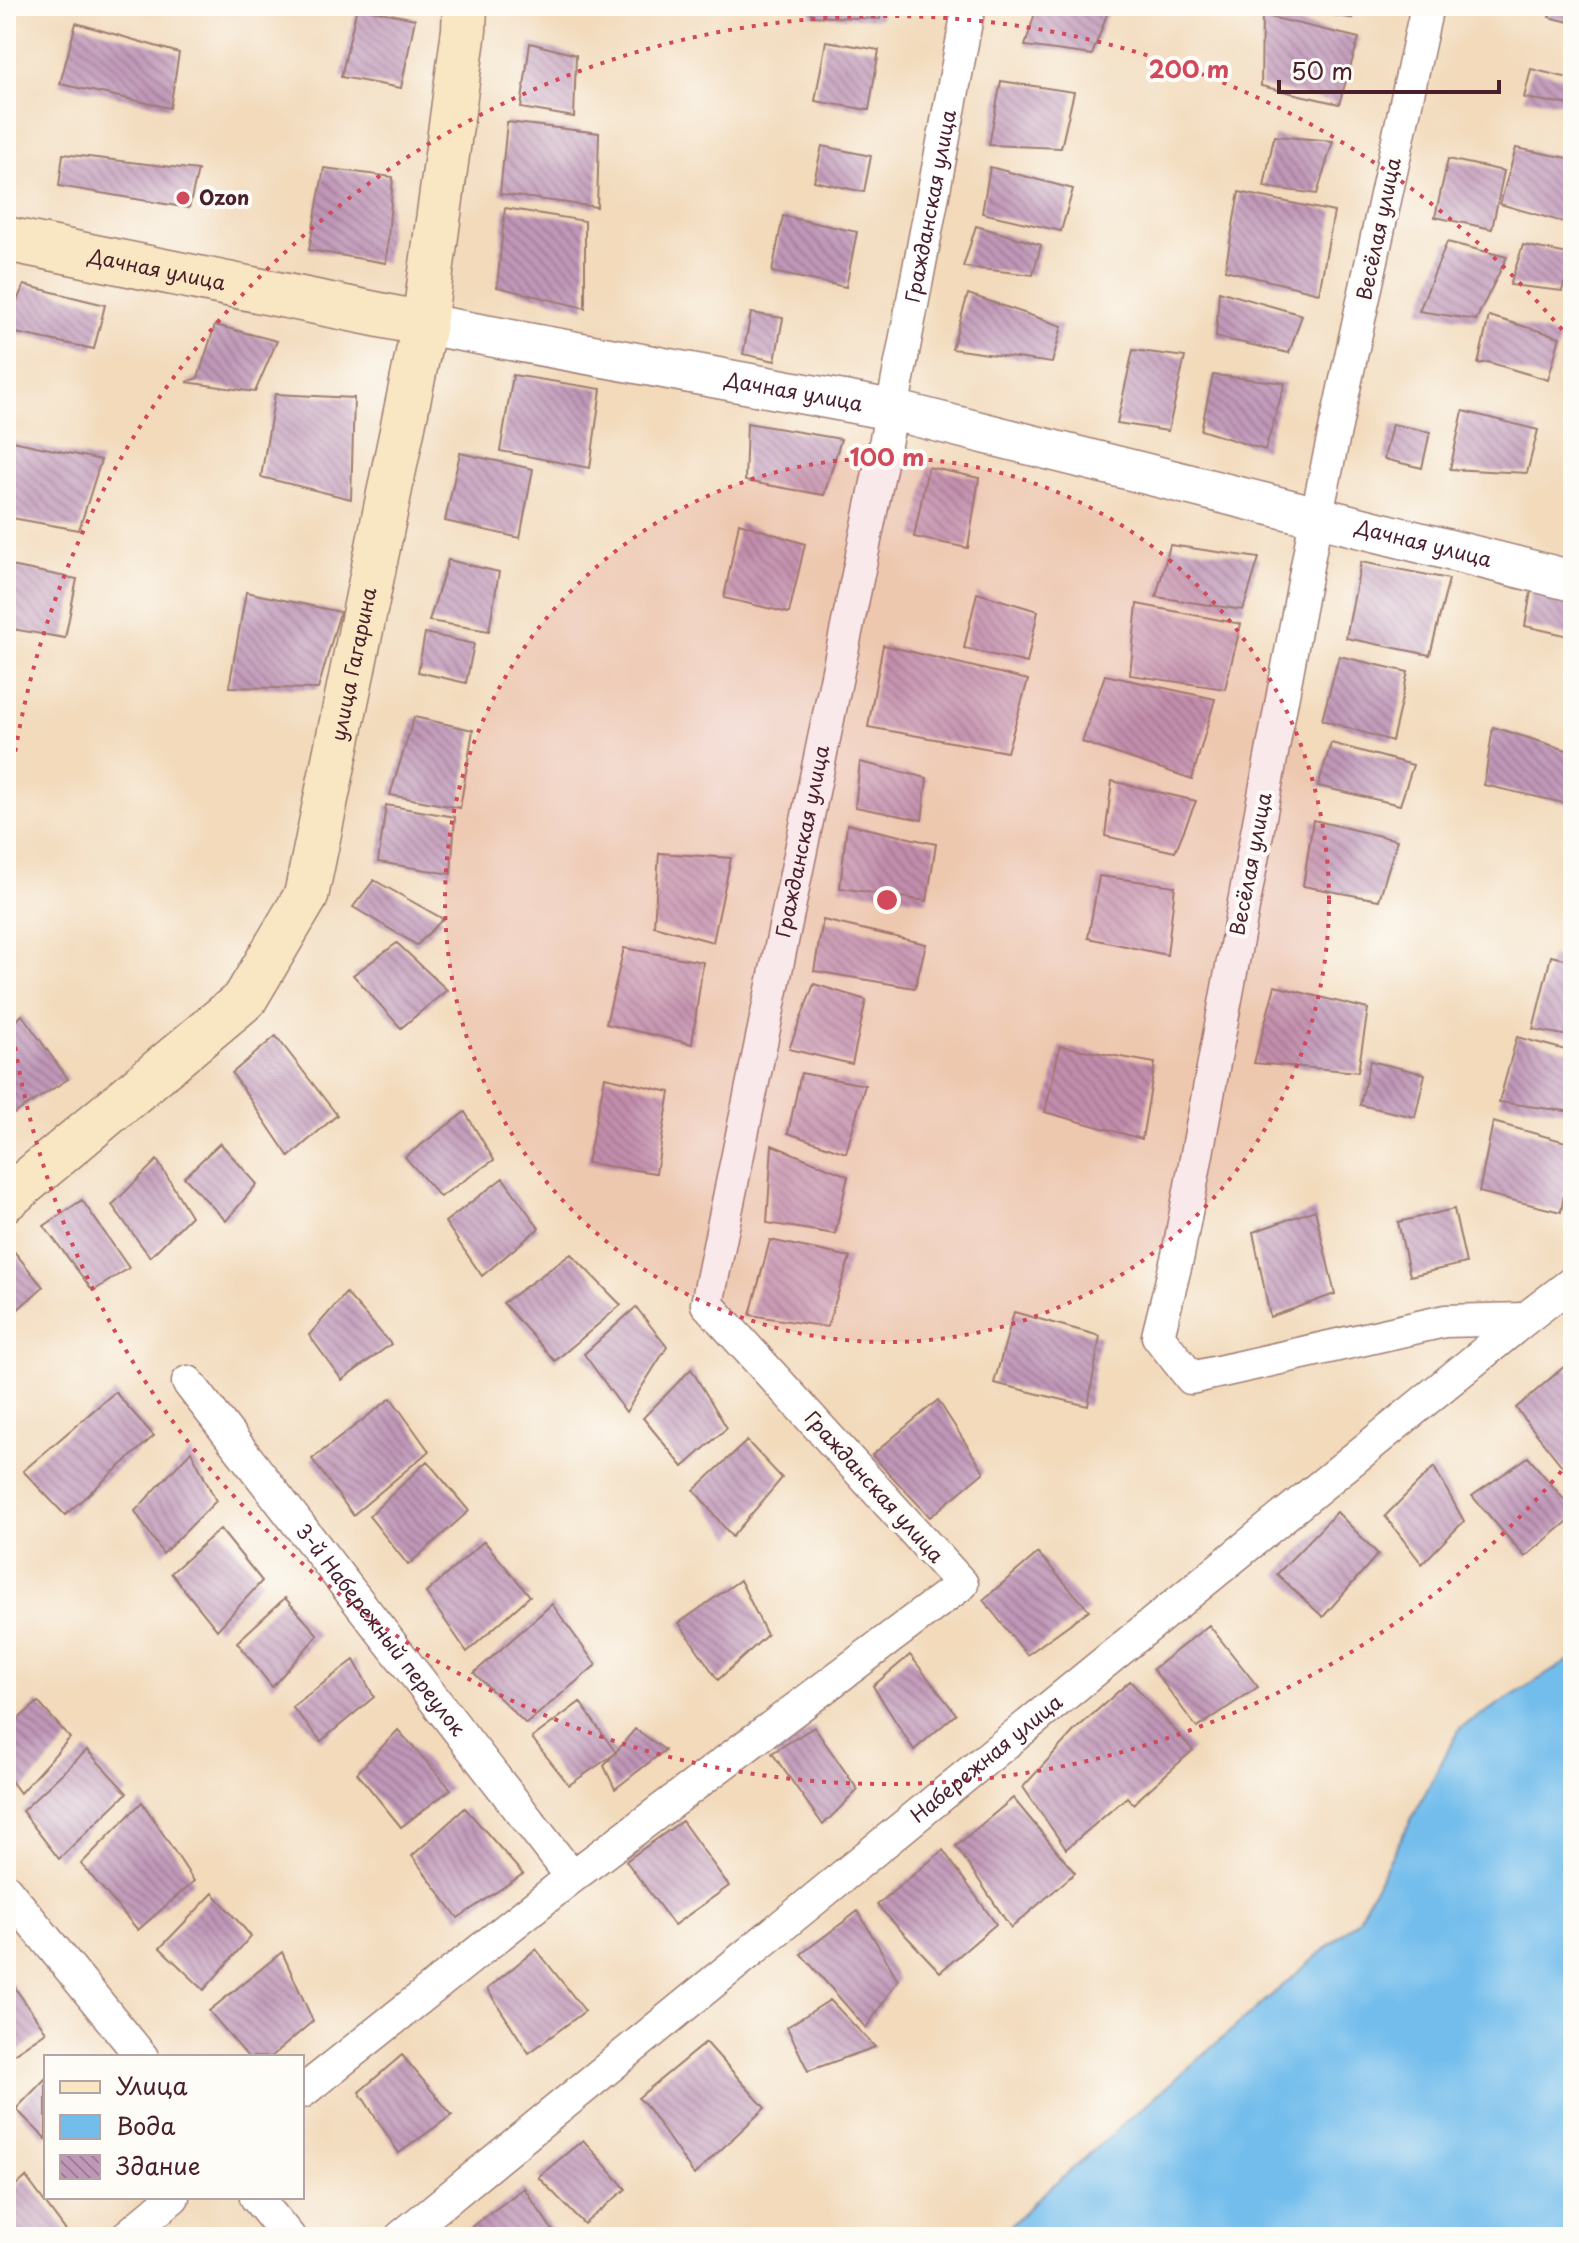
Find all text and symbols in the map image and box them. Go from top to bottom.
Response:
scale bar [1279,44,1499,94]
text: 200 m [1149,50,1229,86]
text: 50 m [1291,52,1353,88]
street label: Гражданская улица [897,107,963,305]
street label: Весёлая улица [1348,154,1408,303]
place label: Ozon [199,182,249,212]
marker: Ozon [174,189,192,207]
street label: Дачная улица [85,240,229,297]
street label: Дачная улица [722,363,866,418]
text: 100 m [850,438,924,474]
street label: Дачная улица [1352,511,1496,574]
street label: улица Гагарина [322,584,383,744]
street label: Гражданская улица [767,742,836,940]
street label: Весёлая улица [1221,789,1279,938]
centre of rings [873,886,901,914]
street label: Гражданская улица [798,1404,952,1569]
street label: 3-й Набережный переулок [289,1517,473,1742]
street label: Набережная улица [903,1686,1069,1829]
legend [44,2055,304,2199]
text: Улица [116,2067,188,2103]
text: Вода [116,2107,175,2143]
text: Здание [116,2147,201,2183]

